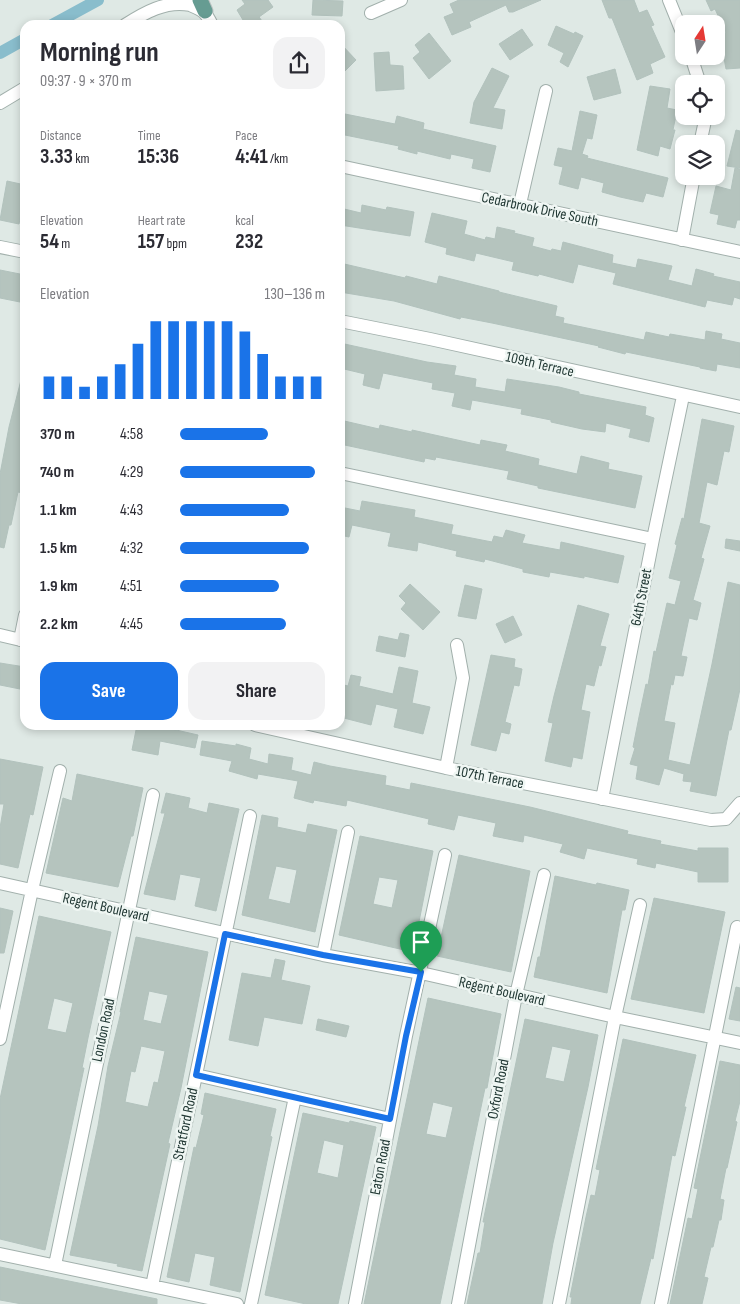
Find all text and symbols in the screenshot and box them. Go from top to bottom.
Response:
north arrow [675,15,725,65]
map controls [675,15,725,185]
text: Morning run [40,36,159,69]
button: share [273,37,325,89]
text: 09:37 · 9 × 370 m [40,72,132,91]
button: locate [675,75,725,125]
text: Distance [40,127,81,144]
text: Time [138,127,161,144]
text: Pace [235,127,258,144]
button: layers [675,135,725,185]
text: 3.33 [40,144,73,169]
text: 15:36 [138,144,179,169]
text: 4:41 [235,144,268,169]
text: km [73,150,90,167]
text: /km [268,150,288,167]
street label: Cedarbrook Drive South [480,188,600,231]
text: Elevation [40,212,83,229]
text: Heart rate [138,212,185,229]
text: kcal [235,212,254,229]
text: 54 [40,229,59,254]
text: 157 [138,229,164,254]
text: 232 [235,229,263,254]
text: m [59,235,70,252]
text: bpm [164,235,187,252]
text: Elevation [40,285,89,304]
text: 130–136 m [265,285,325,304]
street label: 109th Terrace [504,347,576,382]
text: 370 m [40,425,75,444]
text: 4:58 [120,425,143,444]
text: 740 m [40,463,74,482]
text: 4:29 [120,463,143,482]
text: 1.1 km [40,501,77,520]
text: 4:43 [120,501,143,520]
text: 1.5 km [40,539,77,558]
text: 4:32 [120,539,143,558]
street label: 64th Street [627,566,656,627]
text: 1.9 km [40,577,78,596]
text: 4:51 [120,577,142,596]
text: 2.2 km [40,615,78,634]
text: 4:45 [120,615,143,634]
button: Save [40,662,178,720]
button: Share [188,662,325,720]
street label: 107th Terrace [454,762,525,793]
street label: Regent Boulevard [61,888,151,927]
pin [400,921,442,972]
icon: arrive [407,928,435,956]
street label: Regent Boulevard [457,972,547,1011]
street label: London Road [88,997,119,1064]
street label: Oxford Road [483,1057,514,1121]
street label: Stratford Road [169,1086,202,1162]
street label: Eaton Road [366,1138,395,1197]

